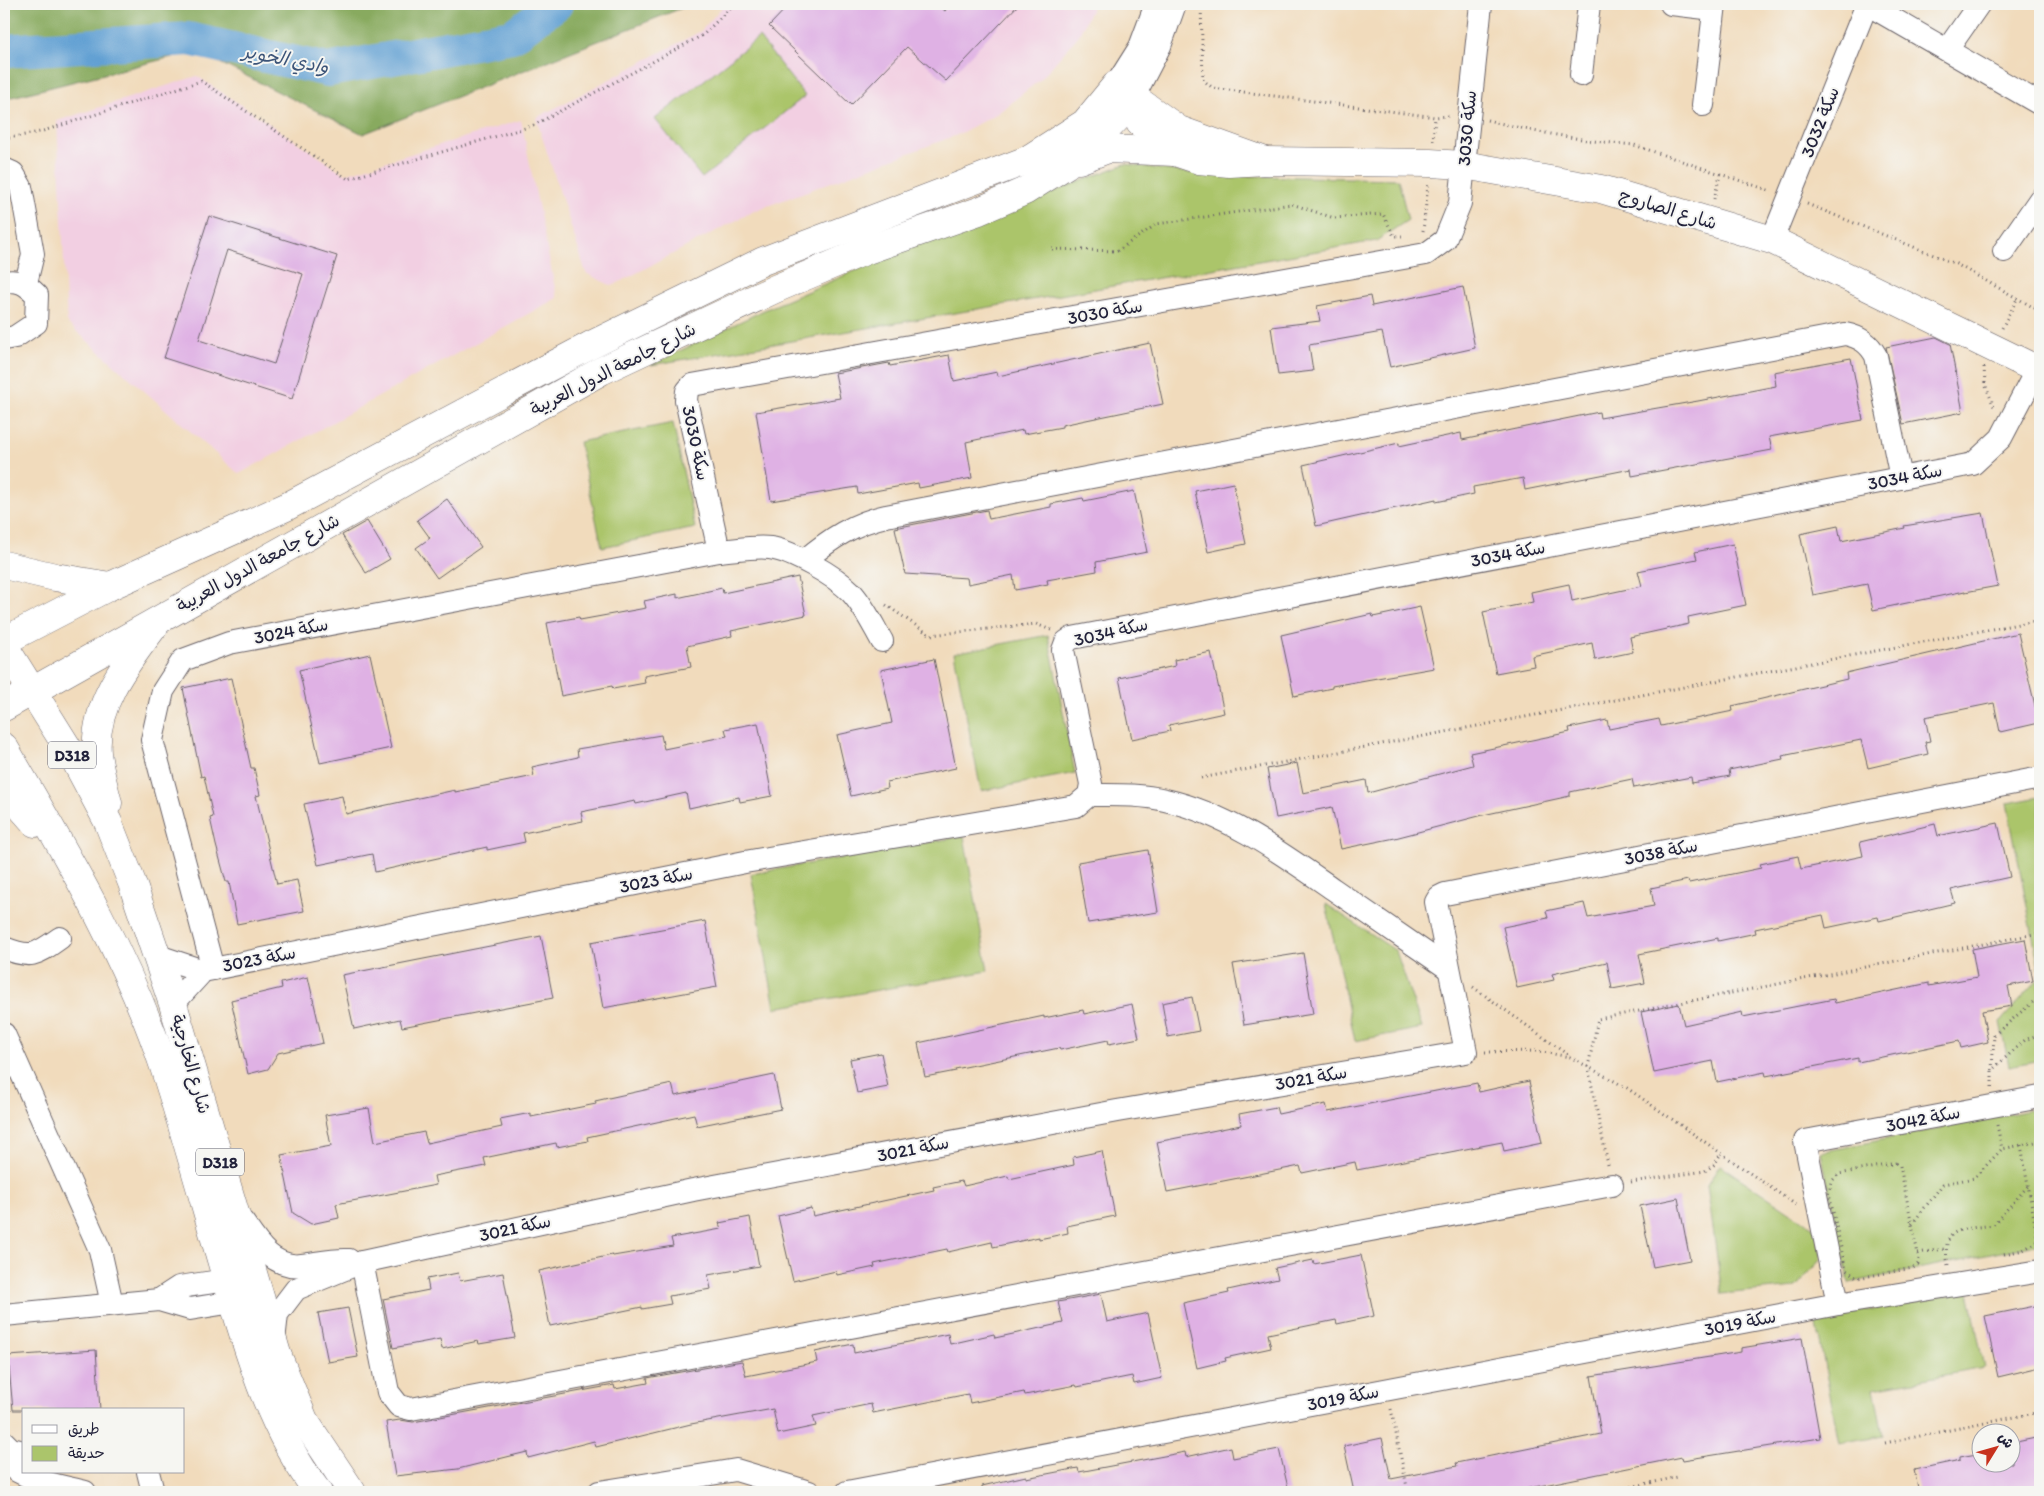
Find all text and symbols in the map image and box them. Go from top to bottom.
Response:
water label: وادي الخوير [238,39,331,81]
street label: سكة 3032 [1796,83,1844,161]
street label: سكة 3030 [1453,89,1481,167]
street label: شارع الصاروج [1616,184,1720,235]
street label: سكة 3030 [1066,295,1144,329]
street label: شارع جامعة الدول العربية [526,318,700,421]
street label: سكة 3030 [677,404,715,482]
street label: سكة 3034 [1866,459,1944,495]
street label: شارع جامعة الدول العربية [173,509,344,618]
street label: سكة 3034 [1469,536,1547,572]
street label: سكة 3024 [252,613,330,649]
street label: سكة 3034 [1072,613,1150,651]
road number: D318 [48,742,96,768]
street label: سكة 3038 [1622,834,1700,870]
street label: سكة 3023 [617,862,695,898]
street label: سكة 3023 [220,941,298,977]
street label: شارع الخارجية [165,1012,216,1116]
street label: سكة 3021 [1273,1061,1349,1095]
street label: سكة 3042 [1884,1101,1962,1137]
street label: سكة 3021 [875,1131,951,1167]
road number: D318 [196,1148,244,1176]
street label: سكة 3021 [477,1210,553,1246]
street label: سكة 3019 [1702,1305,1778,1341]
street label: سكة 3019 [1305,1380,1381,1416]
legend [22,1408,185,1474]
text: طريق [68,1420,100,1438]
north arrow [1972,1424,2022,1474]
text: ش [1995,1429,2017,1452]
text: حديقة [68,1444,105,1462]

